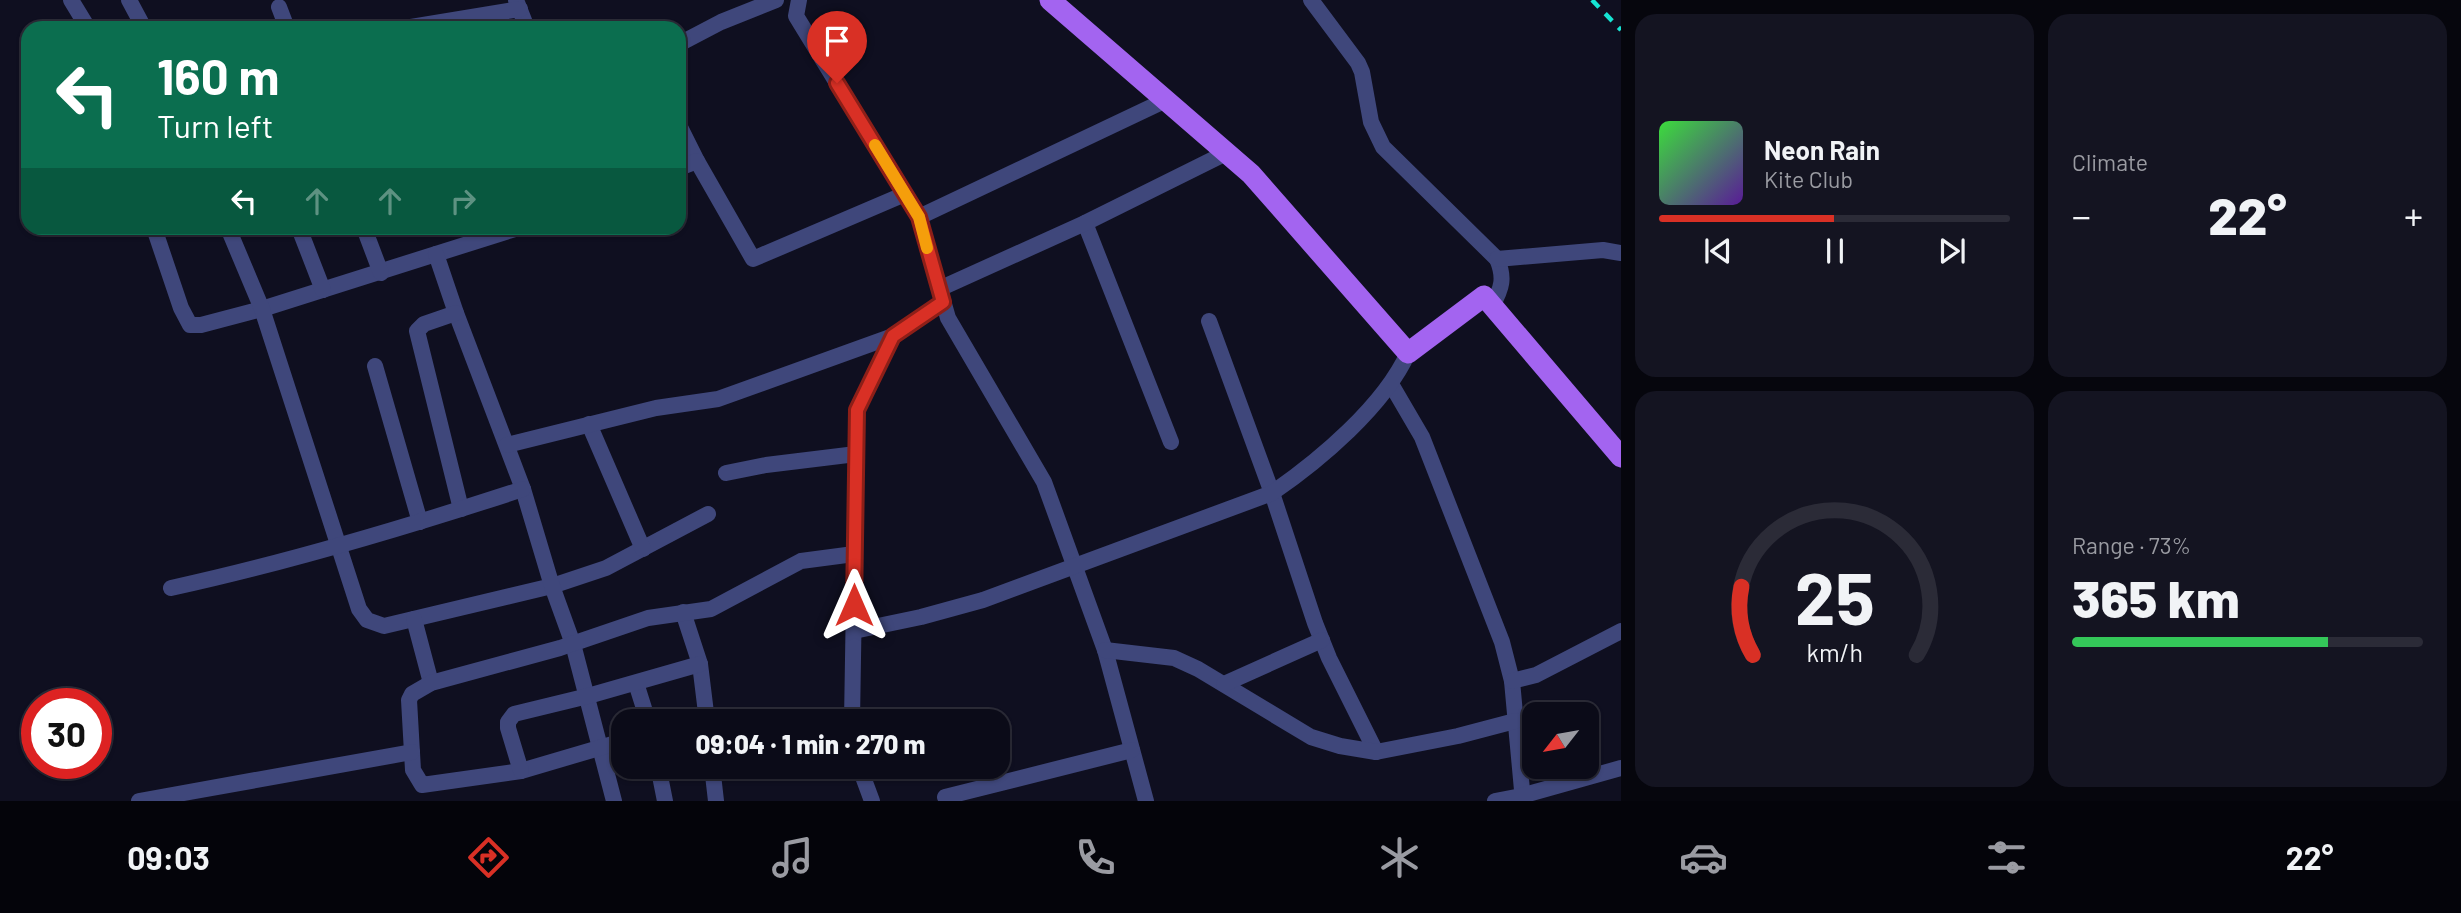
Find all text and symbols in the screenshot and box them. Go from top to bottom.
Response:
pin [807,11,867,83]
icon: arrive [818,22,856,60]
text: 160 m [157,46,279,105]
icon: left [42,49,133,140]
text: Turn left [157,106,274,144]
text: Neon Rain [1764,134,1880,165]
text: Climate [2072,148,2148,176]
text: Kite Club [1764,165,1853,193]
icon: left [225,182,263,220]
icon: ahead [298,182,336,220]
icon: ahead [371,182,409,220]
icon: right [444,182,482,220]
text: 22° [2208,183,2287,245]
text: − [2072,192,2091,238]
text: + [2404,192,2423,238]
icon: previous [1699,232,1737,270]
icon: pause [1816,232,1854,270]
icon: next [1933,232,1971,270]
text: Range · 73% [2072,531,2191,559]
text: 25 [1794,552,1875,640]
text: 365 km [2072,566,2240,628]
position arrow [817,568,891,642]
text: km/h [1806,637,1863,667]
speed limit sign: 30 [21,688,112,779]
north arrow [1522,702,1600,779]
map controls [1522,702,1599,779]
text: 09:04 · 1 min · 270 m [696,728,925,759]
icon: directions [464,833,513,882]
icon: music [768,833,817,882]
icon: phone [1071,833,1120,882]
icon: climate [1375,833,1424,882]
icon: car [1679,833,1728,882]
icon: filters [1982,833,2031,882]
text: 09:03 [127,838,210,876]
text: 22° [2286,838,2334,876]

